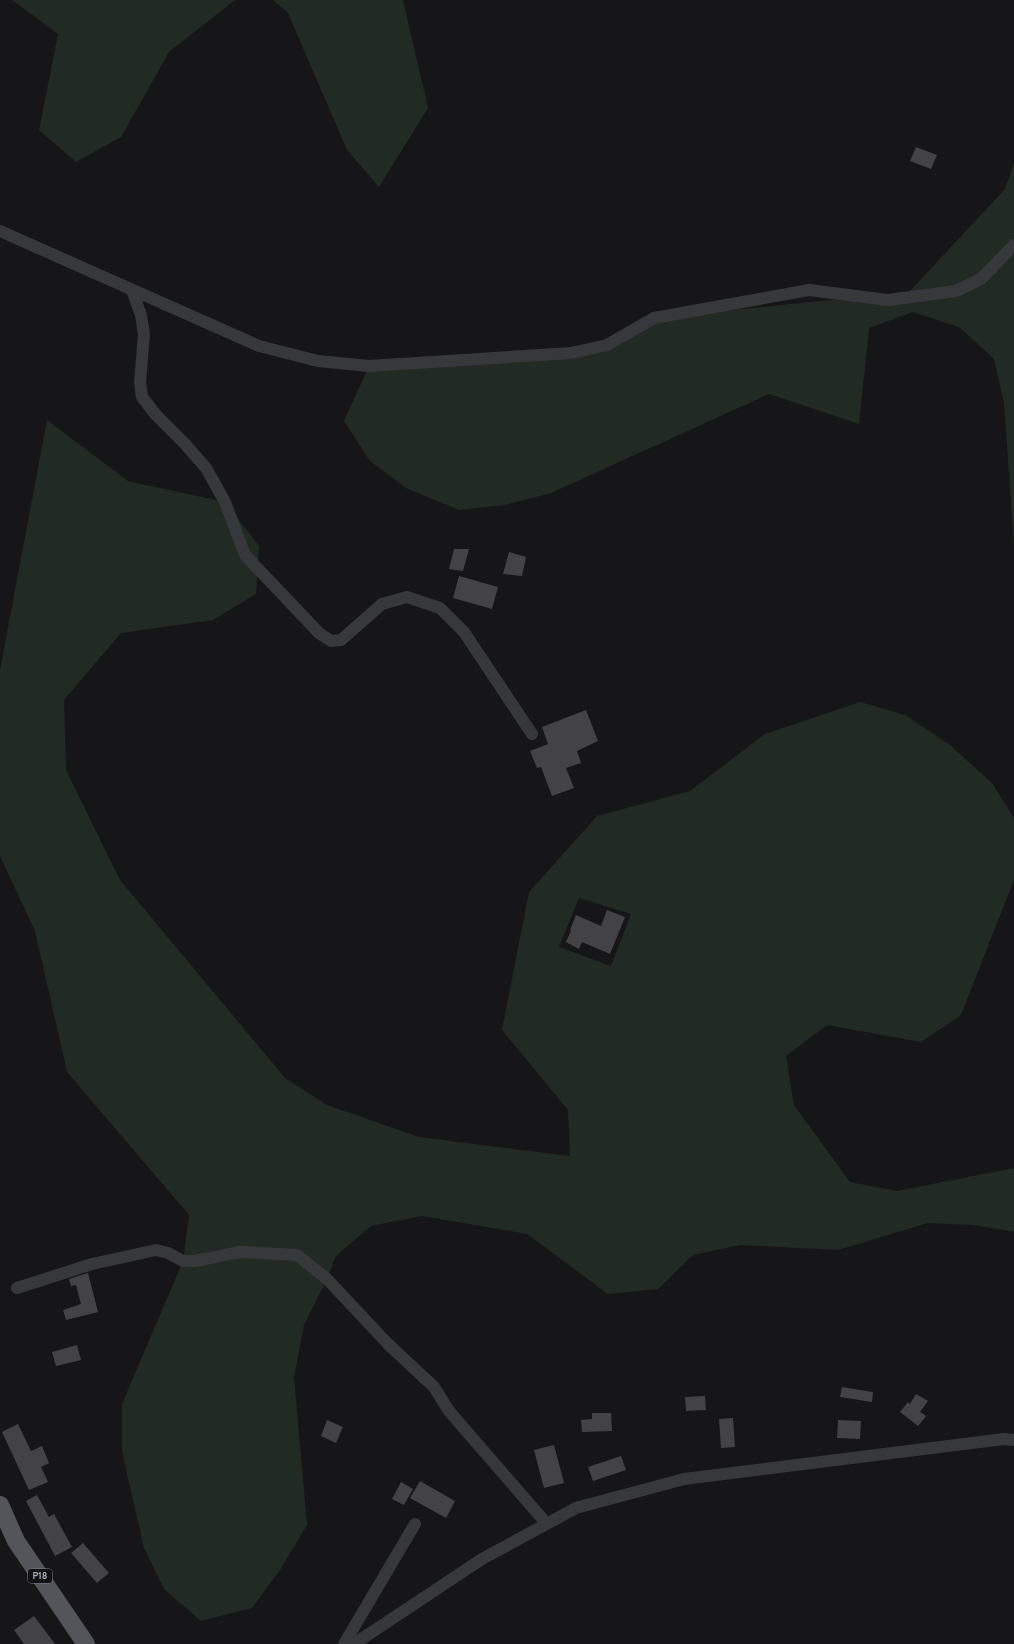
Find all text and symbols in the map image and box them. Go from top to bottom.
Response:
road number: P18 [28,1569,52,1583]

